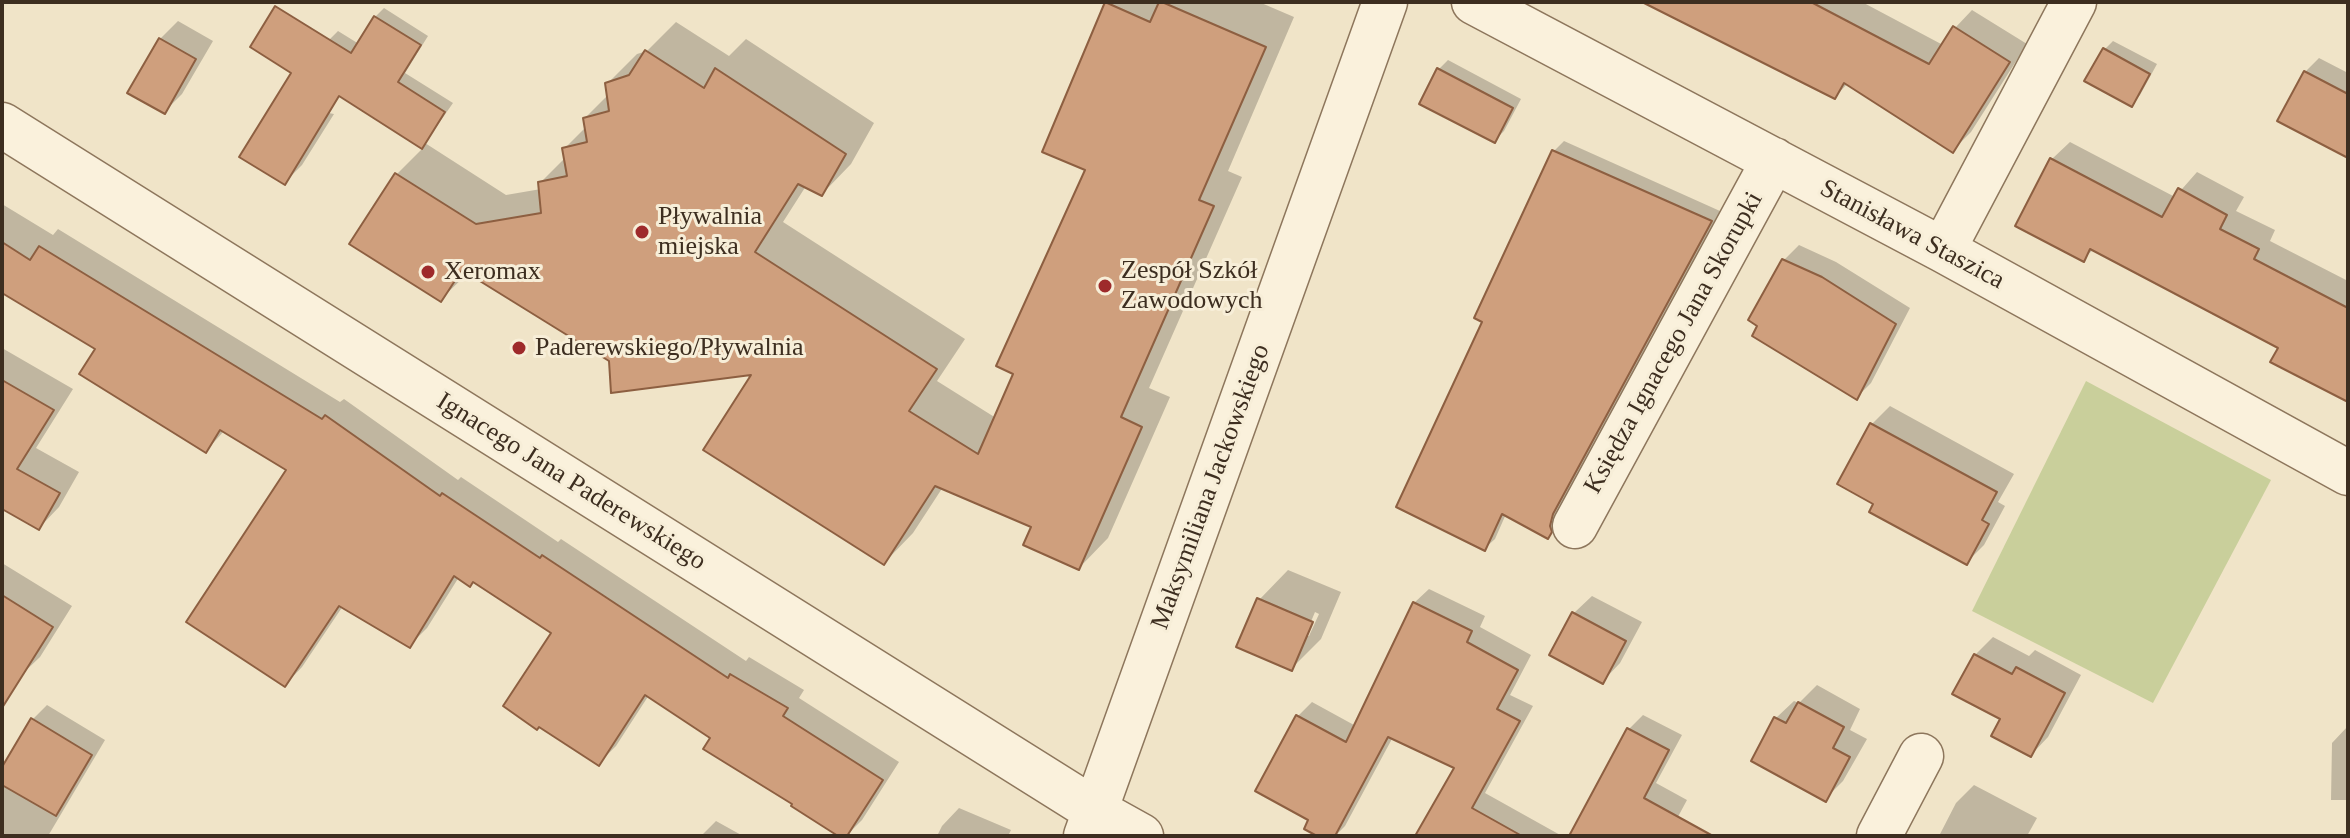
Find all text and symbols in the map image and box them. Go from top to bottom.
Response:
street label: Stanisława Staszica [1814,173,2010,297]
street label: Księdza Ignacego Jana Skorupki [1578,187,1770,499]
place label: Pływalnia miejska [658,201,762,262]
marker: Pływalnia miejska [633,223,651,241]
place label: Zespół Szkół Zawodowych [1121,255,1263,316]
place label: Xeromax [444,256,541,288]
marker: Xeromax [419,263,437,281]
marker: Zespół Szkół Zawodowych [1096,277,1114,295]
place label: Paderewskiego/Pływalnia [535,332,804,364]
marker: Paderewskiego/Pływalnia [510,339,528,357]
street label: Maksymiliana Jackowskiego [1145,340,1277,634]
street label: Ignacego Jana Paderewskiego [430,386,712,578]

